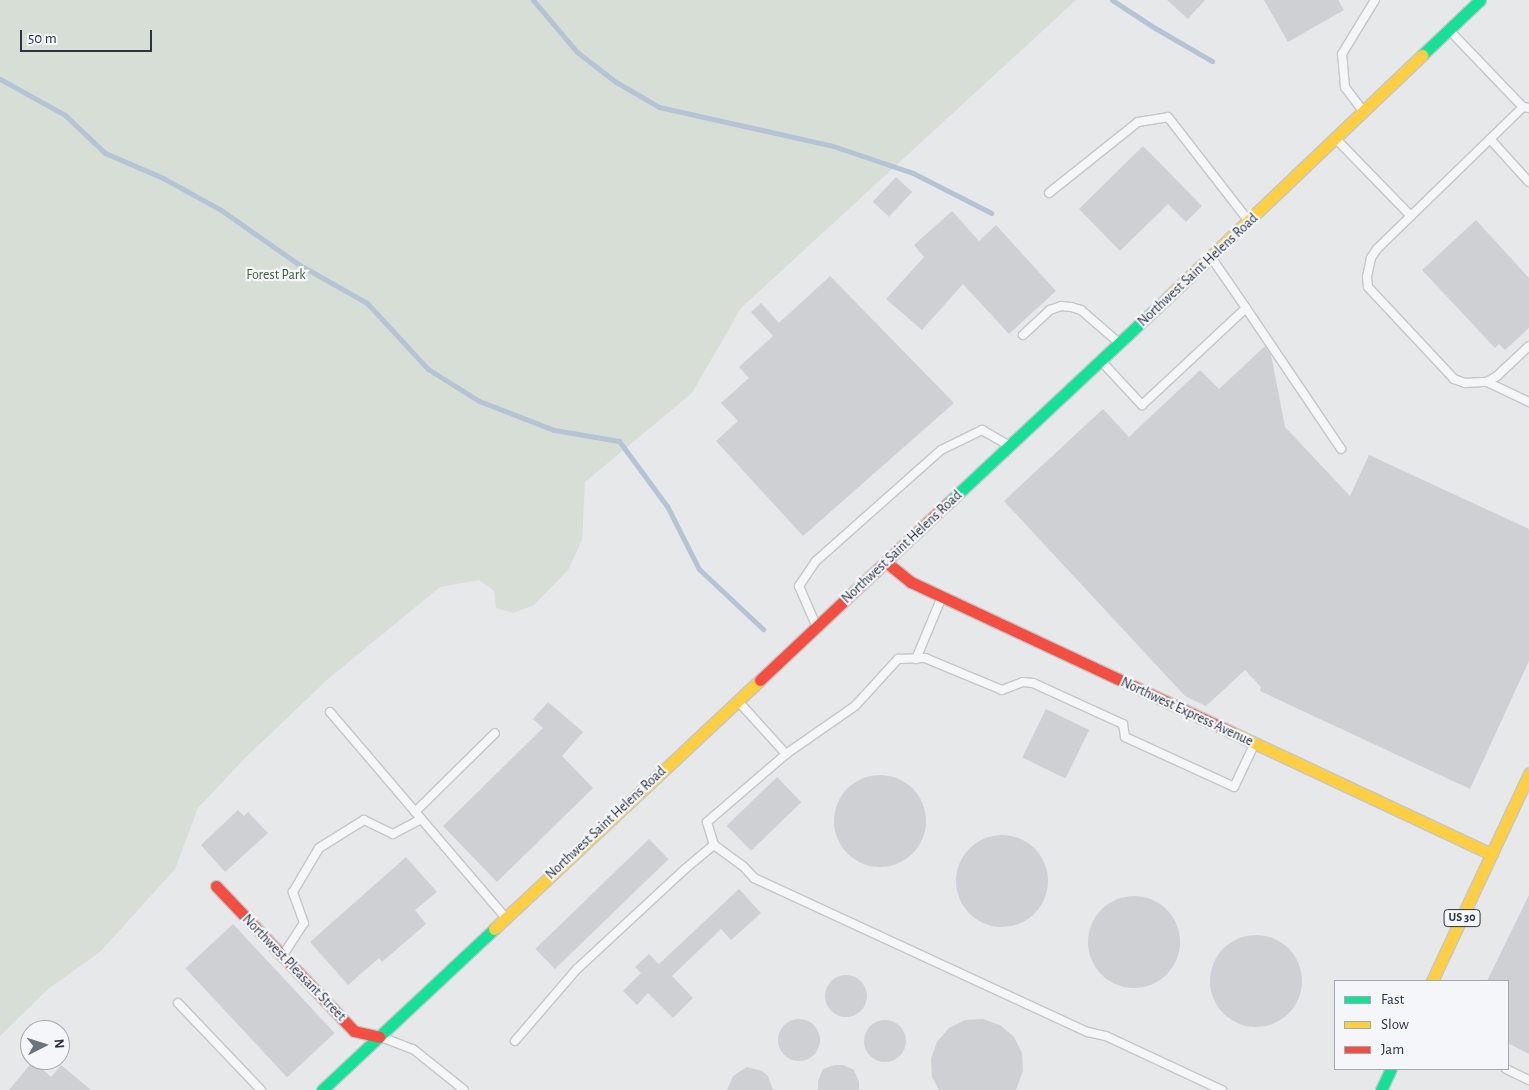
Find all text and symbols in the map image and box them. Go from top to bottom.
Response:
scale bar [22,20,155,52]
text: 50 m [28,31,57,46]
street label: Northwest Saint Helens Road [1134,210,1262,330]
park label: Forest Park [246,267,306,283]
street label: Northwest Saint Helens Road [838,487,966,607]
street label: Northwest Express Avenue [1118,674,1256,750]
street label: Northwest Saint Helens Road [542,763,670,883]
road number: US 30 [1443,908,1481,928]
street label: Northwest Pleasant Street [239,911,349,1025]
legend [1334,980,1509,1070]
text: Fast [1381,992,1404,1007]
text: Slow [1381,1017,1409,1032]
north arrow [20,1020,70,1070]
text: N [52,1038,66,1049]
text: Jam [1381,1042,1404,1057]

